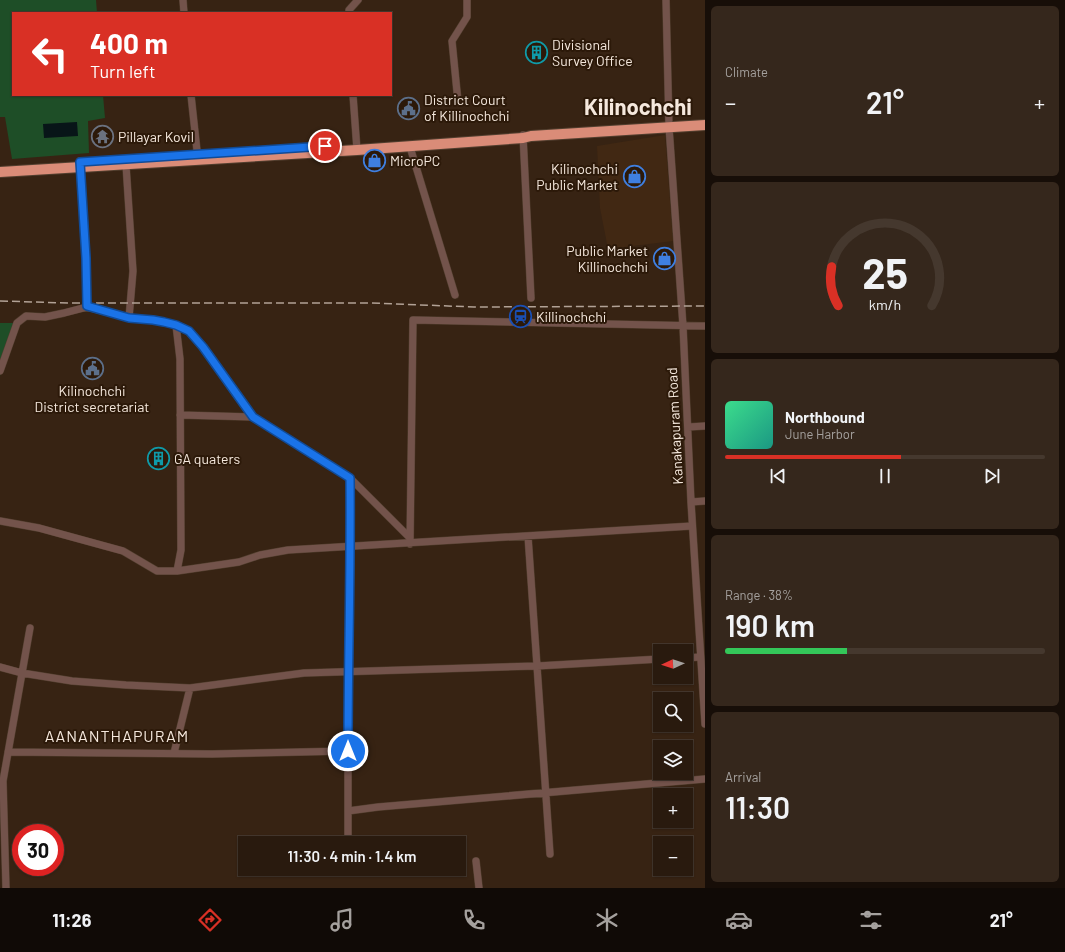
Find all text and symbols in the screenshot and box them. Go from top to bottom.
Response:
text: 400 m [90,26,168,60]
icon: left [24,28,76,80]
place label: Divisional Survey Office [552,36,633,69]
building icon: Divisional Survey Office [524,40,550,66]
text: Turn left [90,60,156,82]
text: Climate [725,64,768,80]
text: 21° [866,84,904,120]
text: − [725,89,736,115]
text: + [1034,89,1045,115]
place label: District Court of Killinochchi [424,91,510,124]
district label: Kilinochchi [584,93,692,119]
public building icon: District Court of Killinochchi [396,95,422,121]
temple icon: Pillayar Kovil [89,124,115,150]
place label: Pillayar Kovil [118,128,194,145]
pin [308,129,342,163]
icon: arrive [314,135,336,157]
shop icon: MicroPC [362,148,388,174]
place label: MicroPC [390,152,440,169]
place label: Kilinochchi Public Market [536,160,618,193]
shop icon: Kilinochchi Public Market [621,164,647,190]
place label: Public Market Killinochchi [566,242,648,275]
shop icon: Public Market Killinochchi [651,246,677,272]
text: 25 [862,246,908,296]
text: km/h [869,295,901,312]
station icon: Killinochchi [508,304,534,330]
place label: Killinochchi [536,308,606,325]
public building icon: Kilinochchi District secretariat [79,356,105,382]
street label: Kanakapuram Road [663,367,686,485]
place label: Kilinochchi District secretariat [35,382,149,415]
text: Northbound [785,408,865,426]
text: June Harbor [785,426,855,442]
building icon: GA quaters [146,446,172,472]
place label: GA quaters [174,450,241,467]
icon: previous [767,465,789,487]
icon: pause [874,465,896,487]
icon: next [981,465,1003,487]
text: Range · 38% [725,587,793,603]
text: 190 km [725,607,815,643]
north arrow [653,644,693,684]
map controls [653,644,693,876]
button: search [653,692,693,732]
district label: AANANTHAPURAM [45,726,189,745]
position arrow [327,730,369,772]
button: layers [653,740,693,780]
text: Arrival [725,769,761,785]
button: + [653,788,693,828]
text: 11:30 [725,789,790,825]
speed limit sign: 30 [12,824,64,876]
button: − [653,836,693,876]
text: 11:30 · 4 min · 1.4 km [288,847,416,865]
icon: directions [196,906,224,934]
icon: music [328,906,356,934]
icon: phone [460,906,488,934]
icon: climate [593,906,621,934]
icon: car [725,906,753,934]
icon: filters [857,906,885,934]
text: 11:26 [52,909,91,931]
text: 21° [990,909,1013,931]

